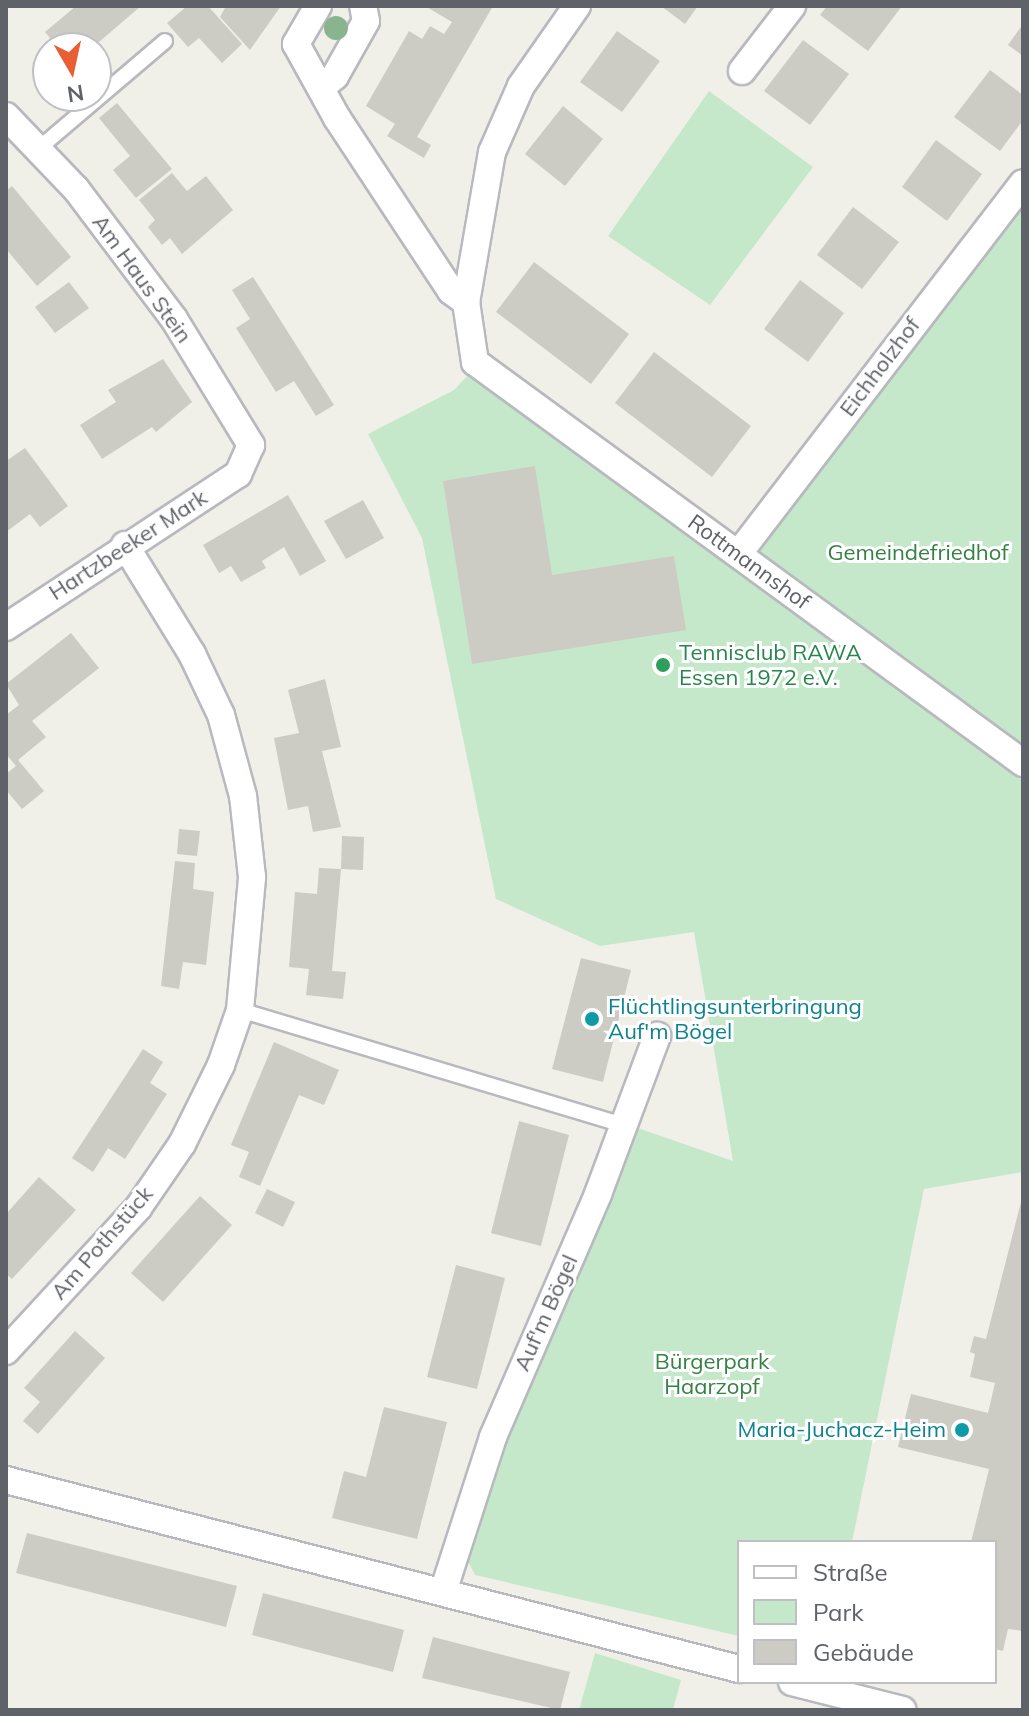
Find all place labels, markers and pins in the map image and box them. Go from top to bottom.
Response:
place label: Tennisclub RAWA Essen 1972 e.V. [679,639,862,690]
marker: Tennisclub RAWA Essen 1972 e.V. [654,656,672,674]
place label: Flüchtlingsunterbringung Auf'm Bögel [608,993,862,1044]
marker: Flüchtlingsunterbringung Auf'm Bögel [583,1010,601,1028]
place label: Maria-Juchacz-Heim [738,1417,946,1443]
marker: Maria-Juchacz-Heim [953,1421,971,1439]

